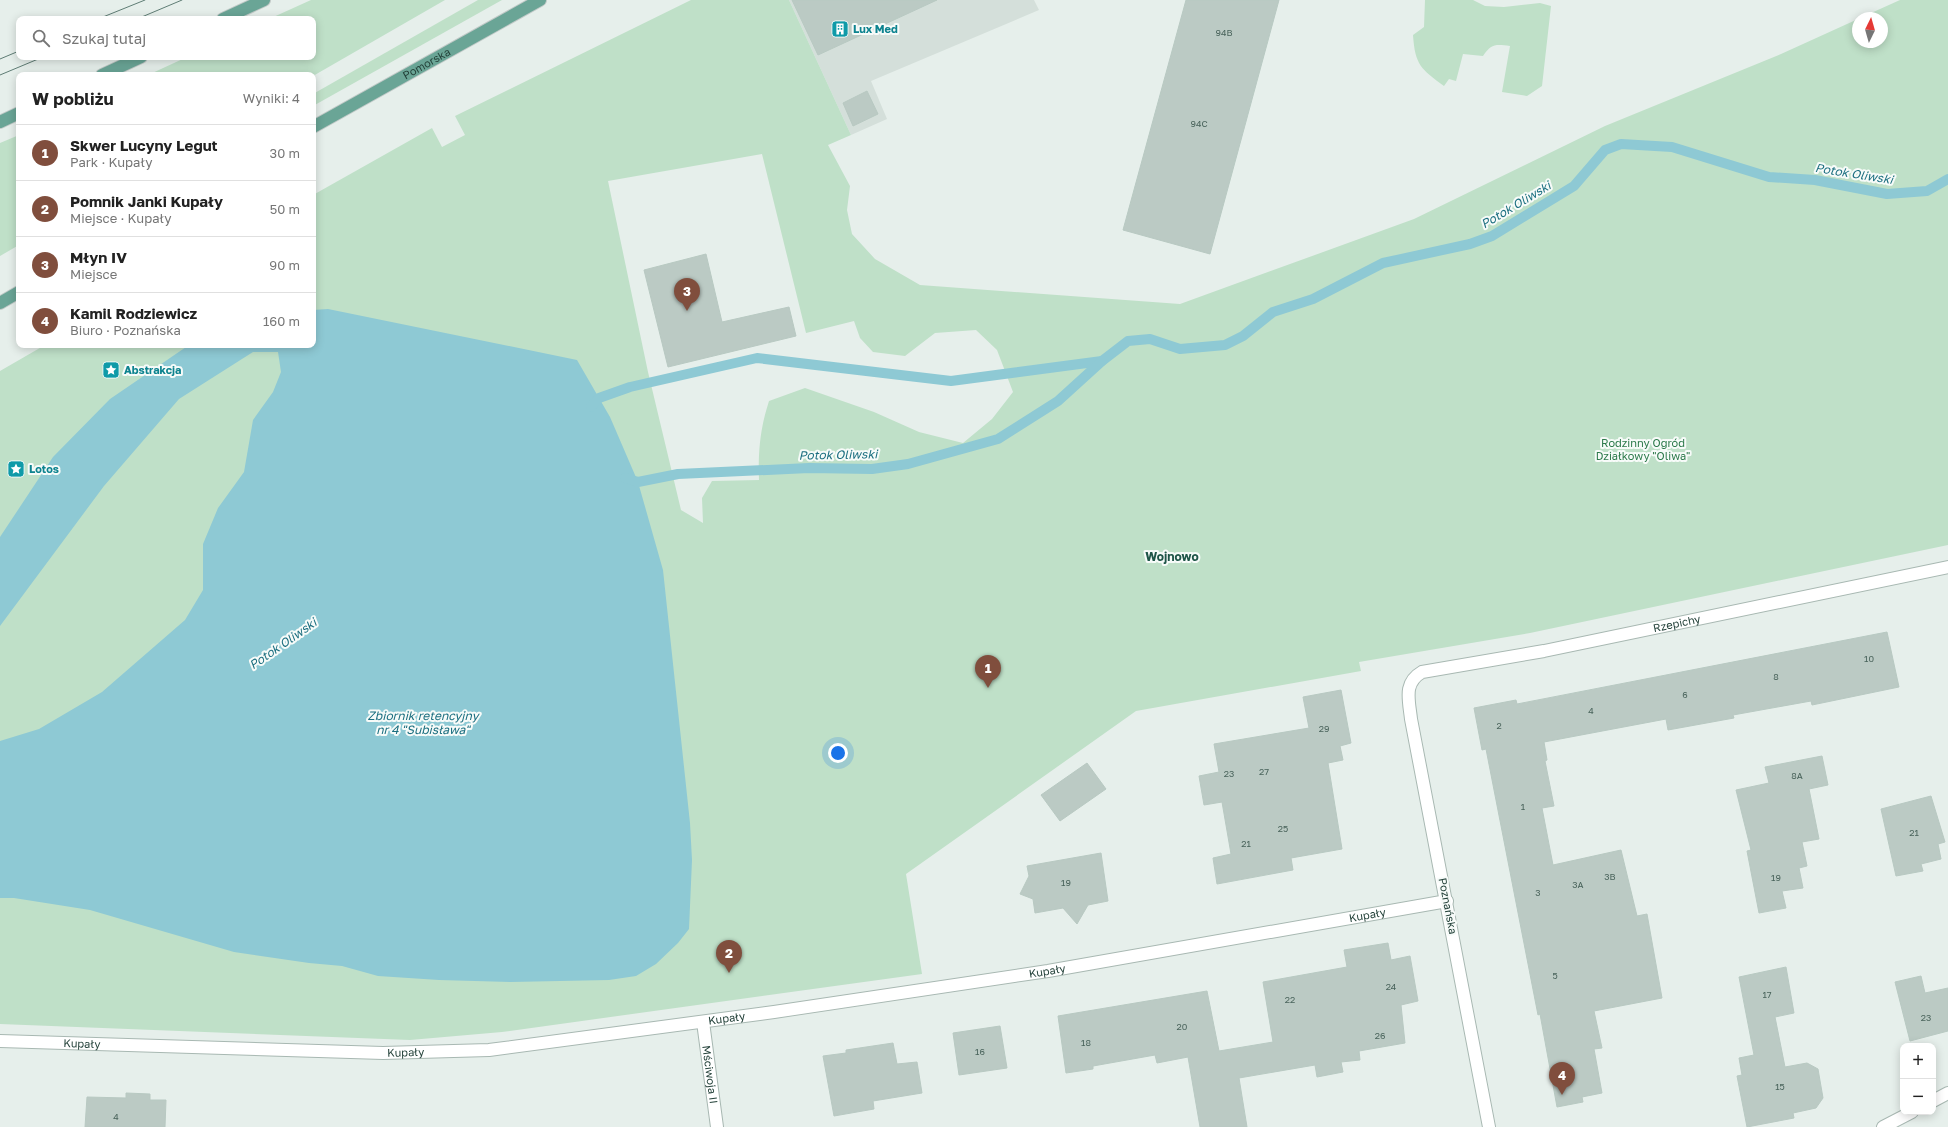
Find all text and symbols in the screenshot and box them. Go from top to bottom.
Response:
north arrow [1852,12,1888,48]
search box [16,16,316,60]
building icon: Lux Med [830,19,850,39]
place label: Lux Med [853,22,898,35]
icon: search [30,27,52,49]
house number: 94B [1216,27,1232,38]
text: Szukaj tutaj [62,29,146,47]
street label: Pomorska [400,45,452,82]
text: W pobliżu [32,88,114,109]
text: Wyniki: 4 [243,90,300,106]
house number: 94C [1190,118,1208,129]
text: Skwer Lucyny Legut [70,136,218,154]
text: 1 [42,145,48,161]
text: 30 m [270,145,300,161]
text: Park · Kupały [70,154,152,170]
water label: Potok Oliwski [1814,160,1896,187]
water label: Potok Oliwski [1478,177,1555,231]
text: Pomnik Janki Kupały [70,192,223,210]
text: 2 [41,201,49,217]
text: 50 m [270,201,300,217]
text: Miejsce · Kupały [70,210,171,226]
text: Młyn IV [70,248,127,266]
text: 3 [41,257,49,273]
text: 90 m [269,257,300,273]
text: Miejsce [70,266,117,282]
pin: 3 [674,278,700,311]
text: Kamil Rodziewicz [70,304,197,322]
text: 4 [41,313,49,329]
text: 160 m [263,313,300,329]
text: Biuro · Poznańska [70,322,181,338]
place icon: Abstrakcja [101,360,121,380]
place label: Abstrakcja [124,363,181,376]
park label: Rodzinny Ogród Działkowy "Oliwa" [1596,436,1690,462]
water label: Potok Oliwski [798,446,879,463]
place icon: Lotos [6,459,26,479]
place label: Lotos [29,462,59,475]
district label: Wojnowo [1145,549,1199,564]
street label: Rzepichy [1652,612,1702,634]
water label: Potok Oliwski [246,614,321,672]
house number: 10 [1864,653,1874,664]
pin: 1 [975,655,1001,688]
house number: 8 [1773,671,1779,682]
house number: 6 [1682,689,1688,700]
house number: 4 [1588,705,1594,716]
water label: Zbiornik retencyjny nr 4 "Subisława" [368,708,481,737]
house number: 2 [1496,720,1502,731]
house number: 29 [1319,723,1329,734]
your location [828,743,848,763]
house number: 27 [1259,766,1269,777]
house number: 23 [1224,768,1234,779]
house number: 8A [1791,770,1803,781]
house number: 1 [1521,801,1526,812]
house number: 25 [1278,823,1288,834]
house number: 21 [1909,827,1919,838]
house number: 21 [1241,838,1251,849]
house number: 3B [1604,871,1616,882]
house number: 19 [1771,872,1781,883]
house number: 19 [1061,877,1071,888]
street label: Poznańska [1437,877,1460,935]
house number: 3A [1572,879,1584,890]
house number: 3 [1535,887,1541,898]
street label: Kupały [1348,905,1387,924]
pin: 2 [716,940,742,973]
street label: Kupały [1028,961,1067,980]
house number: 5 [1552,970,1558,981]
house number: 24 [1386,981,1397,992]
house number: 17 [1762,989,1772,1000]
house number: 22 [1285,994,1295,1005]
street label: Kupały [707,1009,746,1027]
house number: 23 [1921,1012,1931,1023]
house number: 20 [1177,1021,1188,1032]
house number: 26 [1375,1030,1385,1041]
street label: Kupały [63,1036,101,1050]
house number: 18 [1081,1037,1091,1048]
map controls [1900,1043,1936,1115]
button: + [1900,1043,1936,1079]
street label: Kupały [387,1045,425,1059]
street label: Mściwoja II [700,1045,721,1104]
house number: 16 [975,1046,985,1057]
pin: 4 [1549,1062,1575,1095]
button: − [1900,1079,1936,1115]
house number: 15 [1775,1081,1785,1092]
house number: 4 [113,1111,119,1122]

